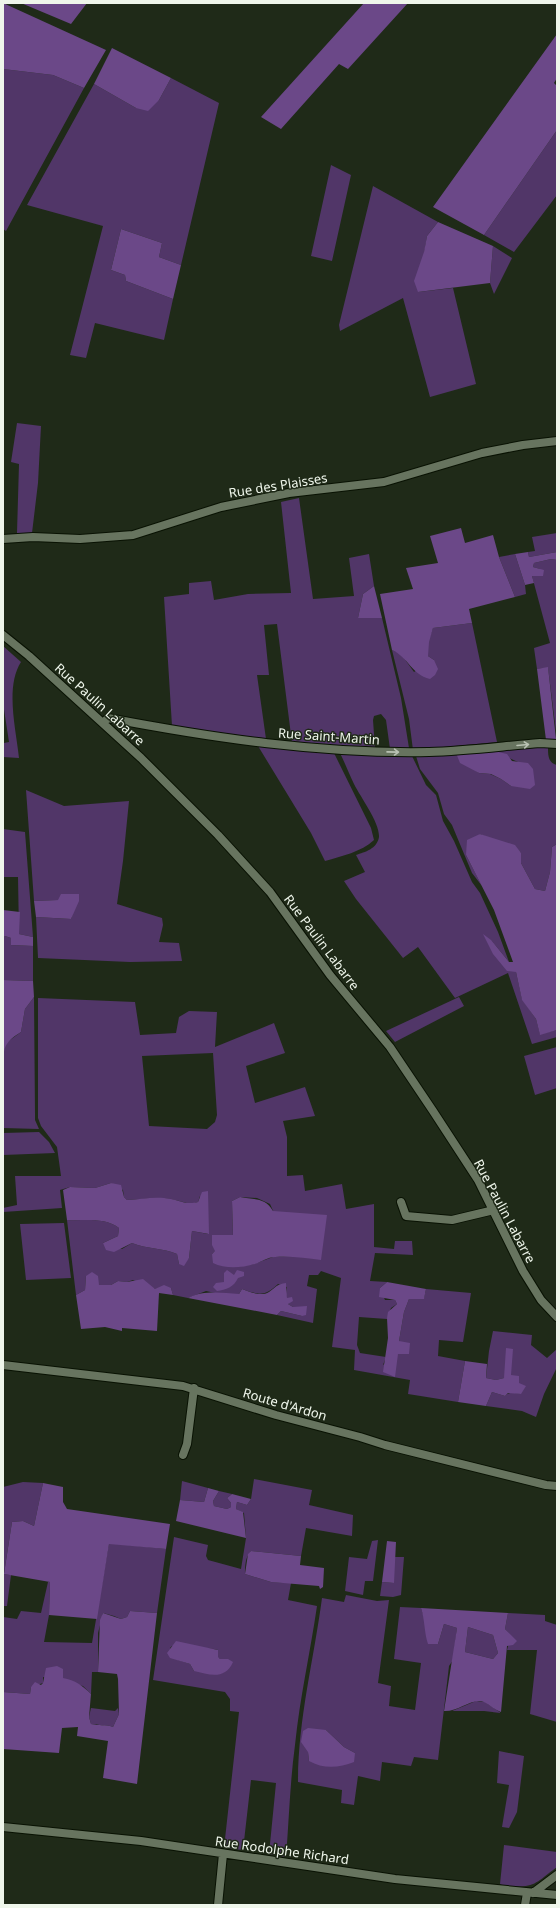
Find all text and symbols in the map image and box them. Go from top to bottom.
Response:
street label: Rue des Plaisses [227,468,329,502]
street label: Rue Paulin Labarre [51,659,149,749]
street label: Rue Saint-Martin [277,723,381,749]
one-way arrow [516,741,529,748]
one-way arrow [386,748,399,756]
street label: Rue Paulin Labarre [280,891,364,993]
street label: Rue Paulin Labarre [470,1156,540,1266]
street label: Route d'Ardon [241,1383,329,1425]
street label: Rue Rodolphe Richard [214,1832,350,1868]

